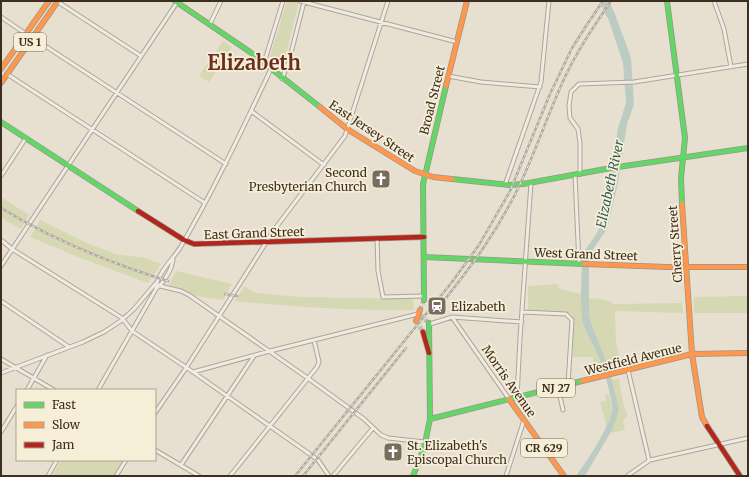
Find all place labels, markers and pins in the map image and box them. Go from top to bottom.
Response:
place label: Second Presbyterian Church [249,165,367,194]
church icon: Second Presbyterian Church [370,168,392,190]
station icon: Elizabeth [426,295,448,317]
place label: Elizabeth [451,299,506,314]
place label: St. Elizabeth's Episcopal Church [407,438,507,467]
church icon: St. Elizabeth's Episcopal Church [382,441,404,463]

